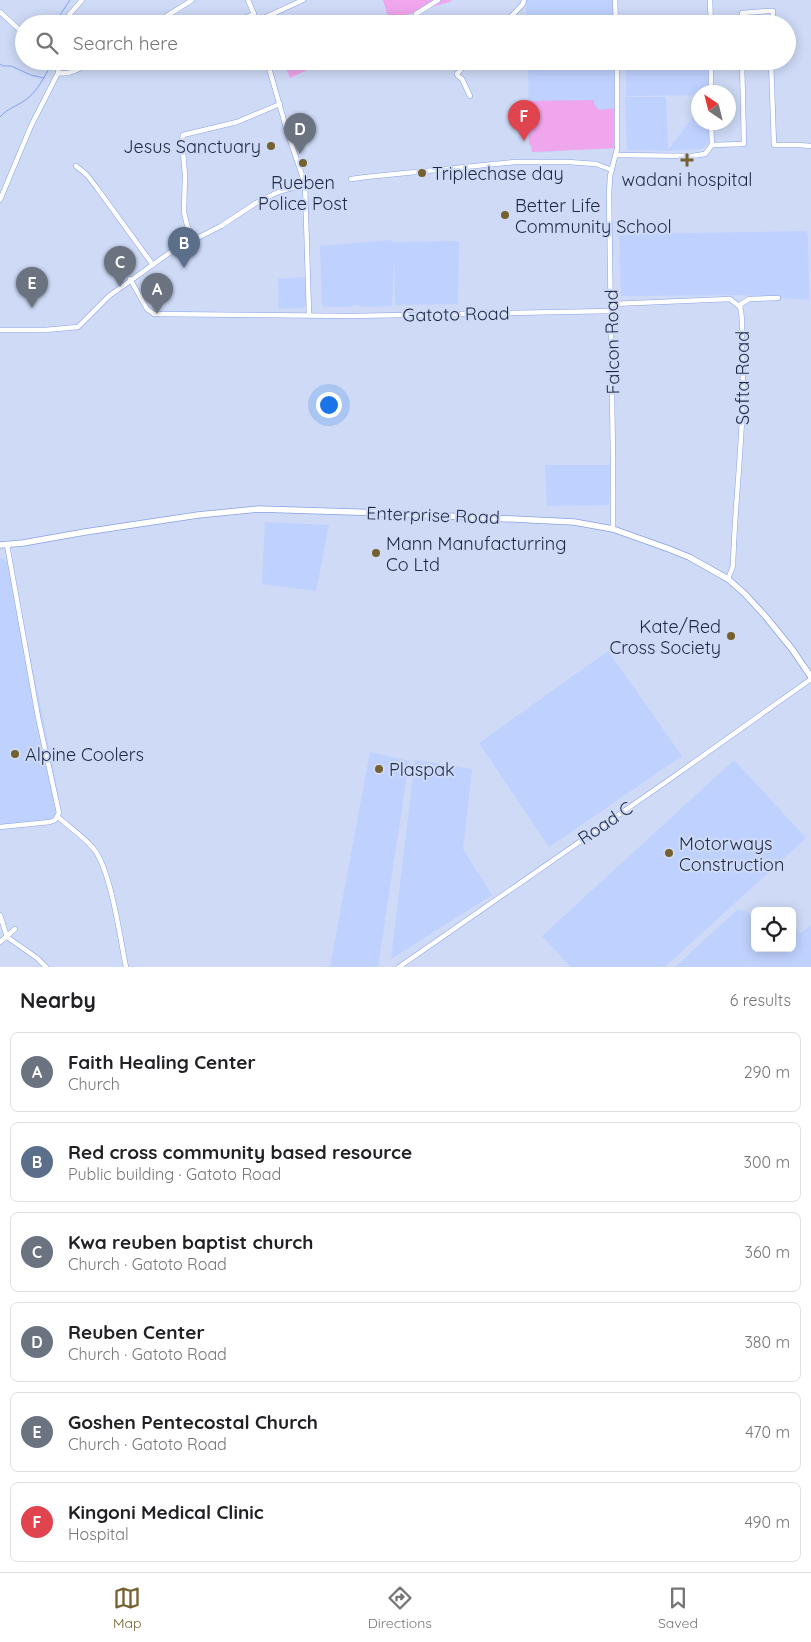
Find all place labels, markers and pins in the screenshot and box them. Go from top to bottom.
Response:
pin: F [508,100,540,141]
pin: D [284,113,316,154]
place label: Jesus Sanctuary [123,135,261,158]
marker: Jesus Sanctuary [265,140,277,152]
marker: wadani hospital [681,154,693,166]
marker: Rueben Police Post [297,157,309,169]
place label: Triplechase day [432,162,564,185]
marker: Triplechase day [416,167,428,179]
place label: wadani hospital [622,168,752,191]
place label: Rueben Police Post [258,171,348,215]
place label: Better Life Community School [515,194,672,238]
marker: Better Life Community School [499,209,511,221]
pin: B [168,227,200,268]
pin: C [104,246,136,287]
pin: E [16,267,48,308]
pin: A [141,273,173,314]
place label: Mann Manufacturring Co Ltd [386,532,566,576]
marker: Mann Manufacturring Co Ltd [370,547,382,559]
place label: Kate/Red Cross Society [609,615,721,659]
marker: Kate/Red Cross Society [725,630,737,642]
place label: Alpine Coolers [25,743,144,766]
marker: Alpine Coolers [9,748,21,760]
place label: Plaspak [389,758,455,781]
marker: Plaspak [373,763,385,775]
place label: Motorways Construction [679,832,784,876]
marker: Motorways Construction [663,847,675,859]

